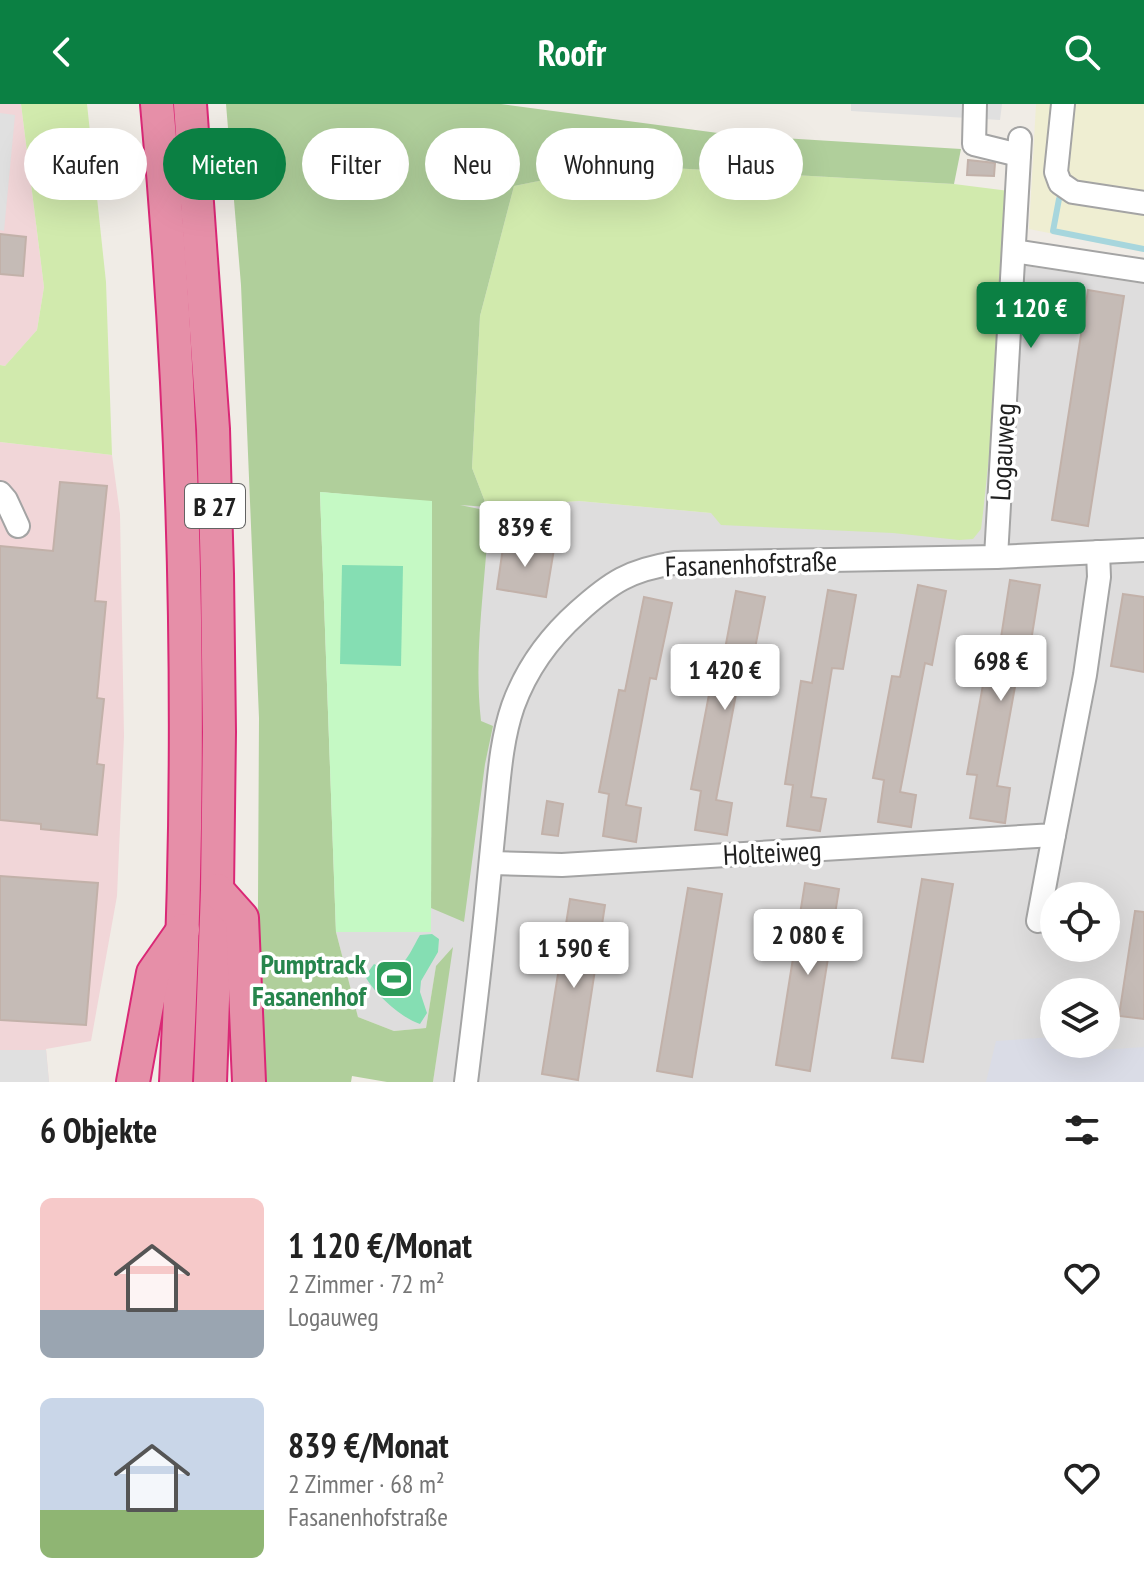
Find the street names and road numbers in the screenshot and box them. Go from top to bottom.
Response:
street label: Logauweg [981,402,1023,502]
road number: B 27 [185,484,245,528]
street label: Fasanenhofstraße [664,542,838,584]
street label: Holteiweg [722,831,822,873]

